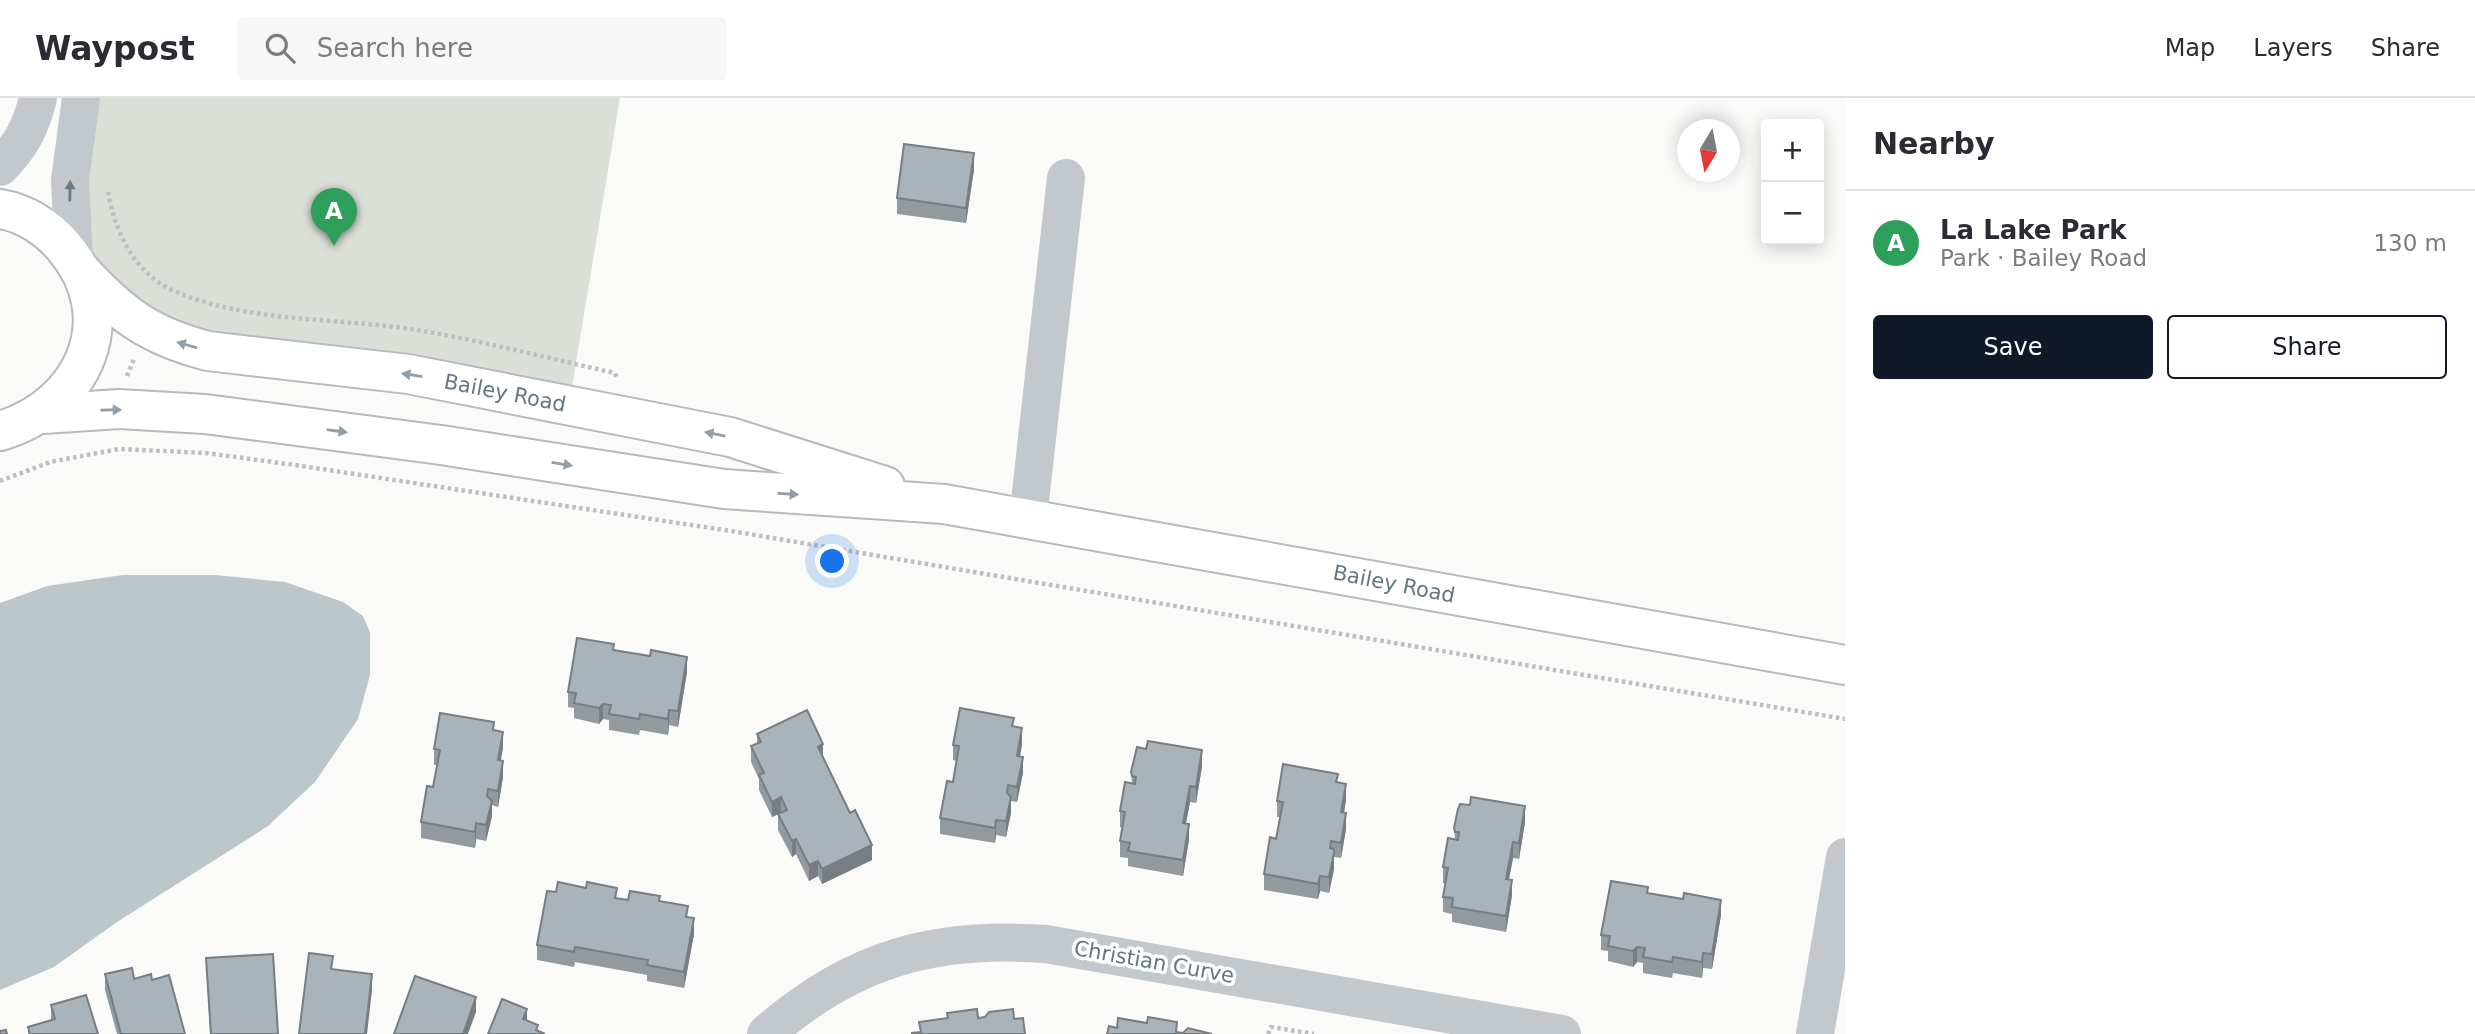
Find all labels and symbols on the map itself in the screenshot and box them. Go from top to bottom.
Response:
north arrow [1677,119,1740,182]
one-way arrow [64,180,76,202]
pin: A [311,188,357,246]
one-way arrow [176,339,198,350]
one-way arrow [401,369,423,380]
street label: Bailey Road [442,369,568,417]
one-way arrow [100,404,122,416]
one-way arrow [326,425,348,436]
one-way arrow [703,428,725,439]
one-way arrow [551,459,573,470]
one-way arrow [777,489,799,500]
your location [815,544,849,578]
street label: Bailey Road [1331,560,1457,608]
street label: Christian Curve [1072,936,1236,988]

